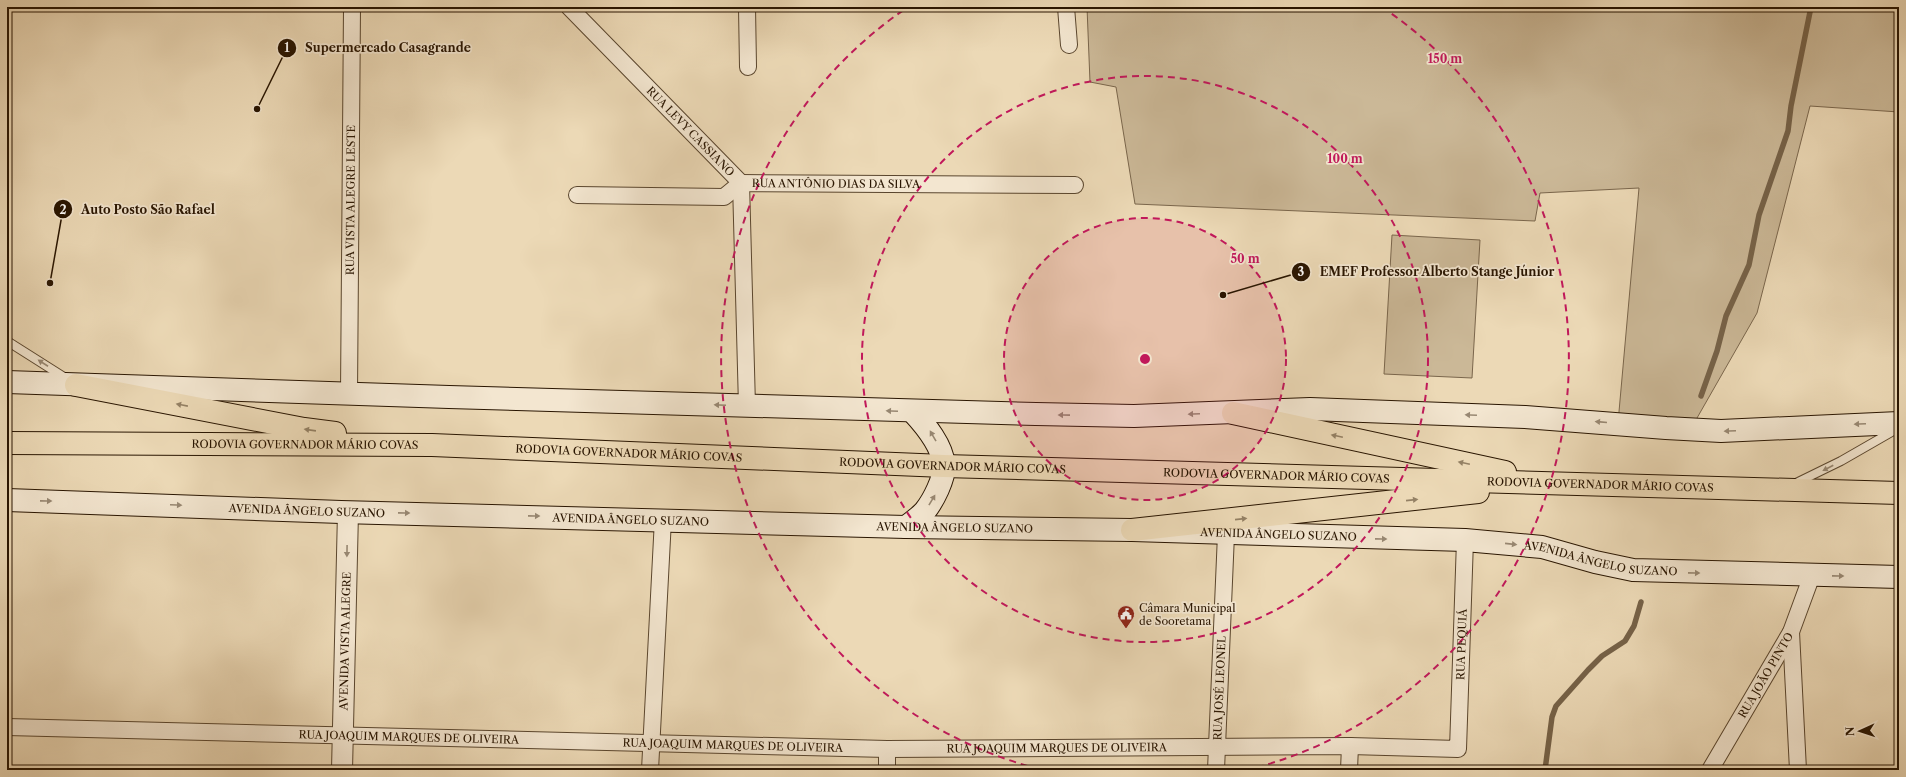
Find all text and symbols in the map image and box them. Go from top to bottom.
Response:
callout: Supermercado Casagrande [277,36,479,60]
text: 1 [284,40,290,55]
text: Supermercado Casagrande [305,40,471,55]
text: 150 m [1428,51,1462,66]
street label: RUA LEVY CASSIANO [644,84,738,179]
street label: RUA VISTA ALEGRE LESTE [343,124,358,275]
text: 100 m [1327,151,1363,166]
street label: RUA ANTÔNIO DIAS DA SILVA [752,176,921,191]
callout: Auto Posto São Rafael [53,197,223,221]
text: 2 [59,202,67,217]
text: Auto Posto São Rafael [80,202,215,217]
text: 50 m [1230,251,1260,266]
callout: EMEF Professor Alberto Stange Júnior [1291,260,1562,284]
text: 3 [1298,264,1305,279]
text: EMEF Professor Alberto Stange Júnior [1320,264,1554,279]
centre of rings [1138,352,1152,366]
one-way arrow [38,359,49,367]
one-way arrow [176,402,188,408]
one-way arrow [713,402,726,408]
one-way arrow [885,408,898,414]
one-way arrow [1187,411,1200,417]
one-way arrow [1465,411,1477,418]
one-way arrow [1057,412,1070,418]
one-way arrow [1595,419,1607,426]
one-way arrow [1853,421,1866,427]
one-way arrow [304,427,316,433]
one-way arrow [1723,428,1736,434]
one-way arrow [929,431,936,442]
one-way arrow [1331,432,1343,438]
street label: RODOVIA GOVERNADOR MÁRIO COVAS [192,437,418,452]
street label: RODOVIA GOVERNADOR MÁRIO COVAS [515,441,742,465]
street label: RODOVIA GOVERNADOR MÁRIO COVAS [839,455,1066,476]
one-way arrow [1458,460,1470,466]
one-way arrow [1822,464,1834,471]
street label: RODOVIA GOVERNADOR MÁRIO COVAS [1163,465,1390,486]
street label: RODOVIA GOVERNADOR MÁRIO COVAS [1487,474,1714,495]
one-way arrow [928,494,935,506]
one-way arrow [1405,497,1418,503]
one-way arrow [40,498,53,504]
street label: AVENIDA ÂNGELO SUZANO [227,501,385,520]
one-way arrow [170,502,182,509]
one-way arrow [398,510,411,516]
street label: AVENIDA ÂNGELO SUZANO [551,511,709,529]
one-way arrow [528,513,541,519]
one-way arrow [1235,516,1247,522]
street label: AVENIDA ÂNGELO SUZANO [875,519,1033,536]
street label: AVENIDA ÂNGELO SUZANO [1199,525,1357,544]
one-way arrow [1375,535,1387,542]
street label: AVENIDA ÂNGELO SUZANO [1522,538,1678,578]
one-way arrow [1505,541,1517,547]
one-way arrow [344,545,350,558]
one-way arrow [1688,569,1700,576]
street label: AVENIDA VISTA ALEGRE [336,571,354,712]
one-way arrow [1832,573,1845,579]
place label: Câmara Municipal de Sooretama [1139,601,1236,628]
public building icon: Câmara Municipal de Sooretama [1116,604,1136,629]
street label: RUA PEQUIÁ [1453,608,1470,680]
street label: RUA JOÃO PINTO [1735,630,1796,721]
street label: RUA JOSÉ LEONEL [1210,635,1229,741]
north arrow [1840,711,1880,751]
text: N [1843,726,1857,737]
street label: RUA JOAQUIM MARQUES DE OLIVEIRA [298,727,520,747]
street label: RUA JOAQUIM MARQUES DE OLIVEIRA [622,735,844,755]
street label: RUA JOAQUIM MARQUES DE OLIVEIRA [946,740,1168,756]

